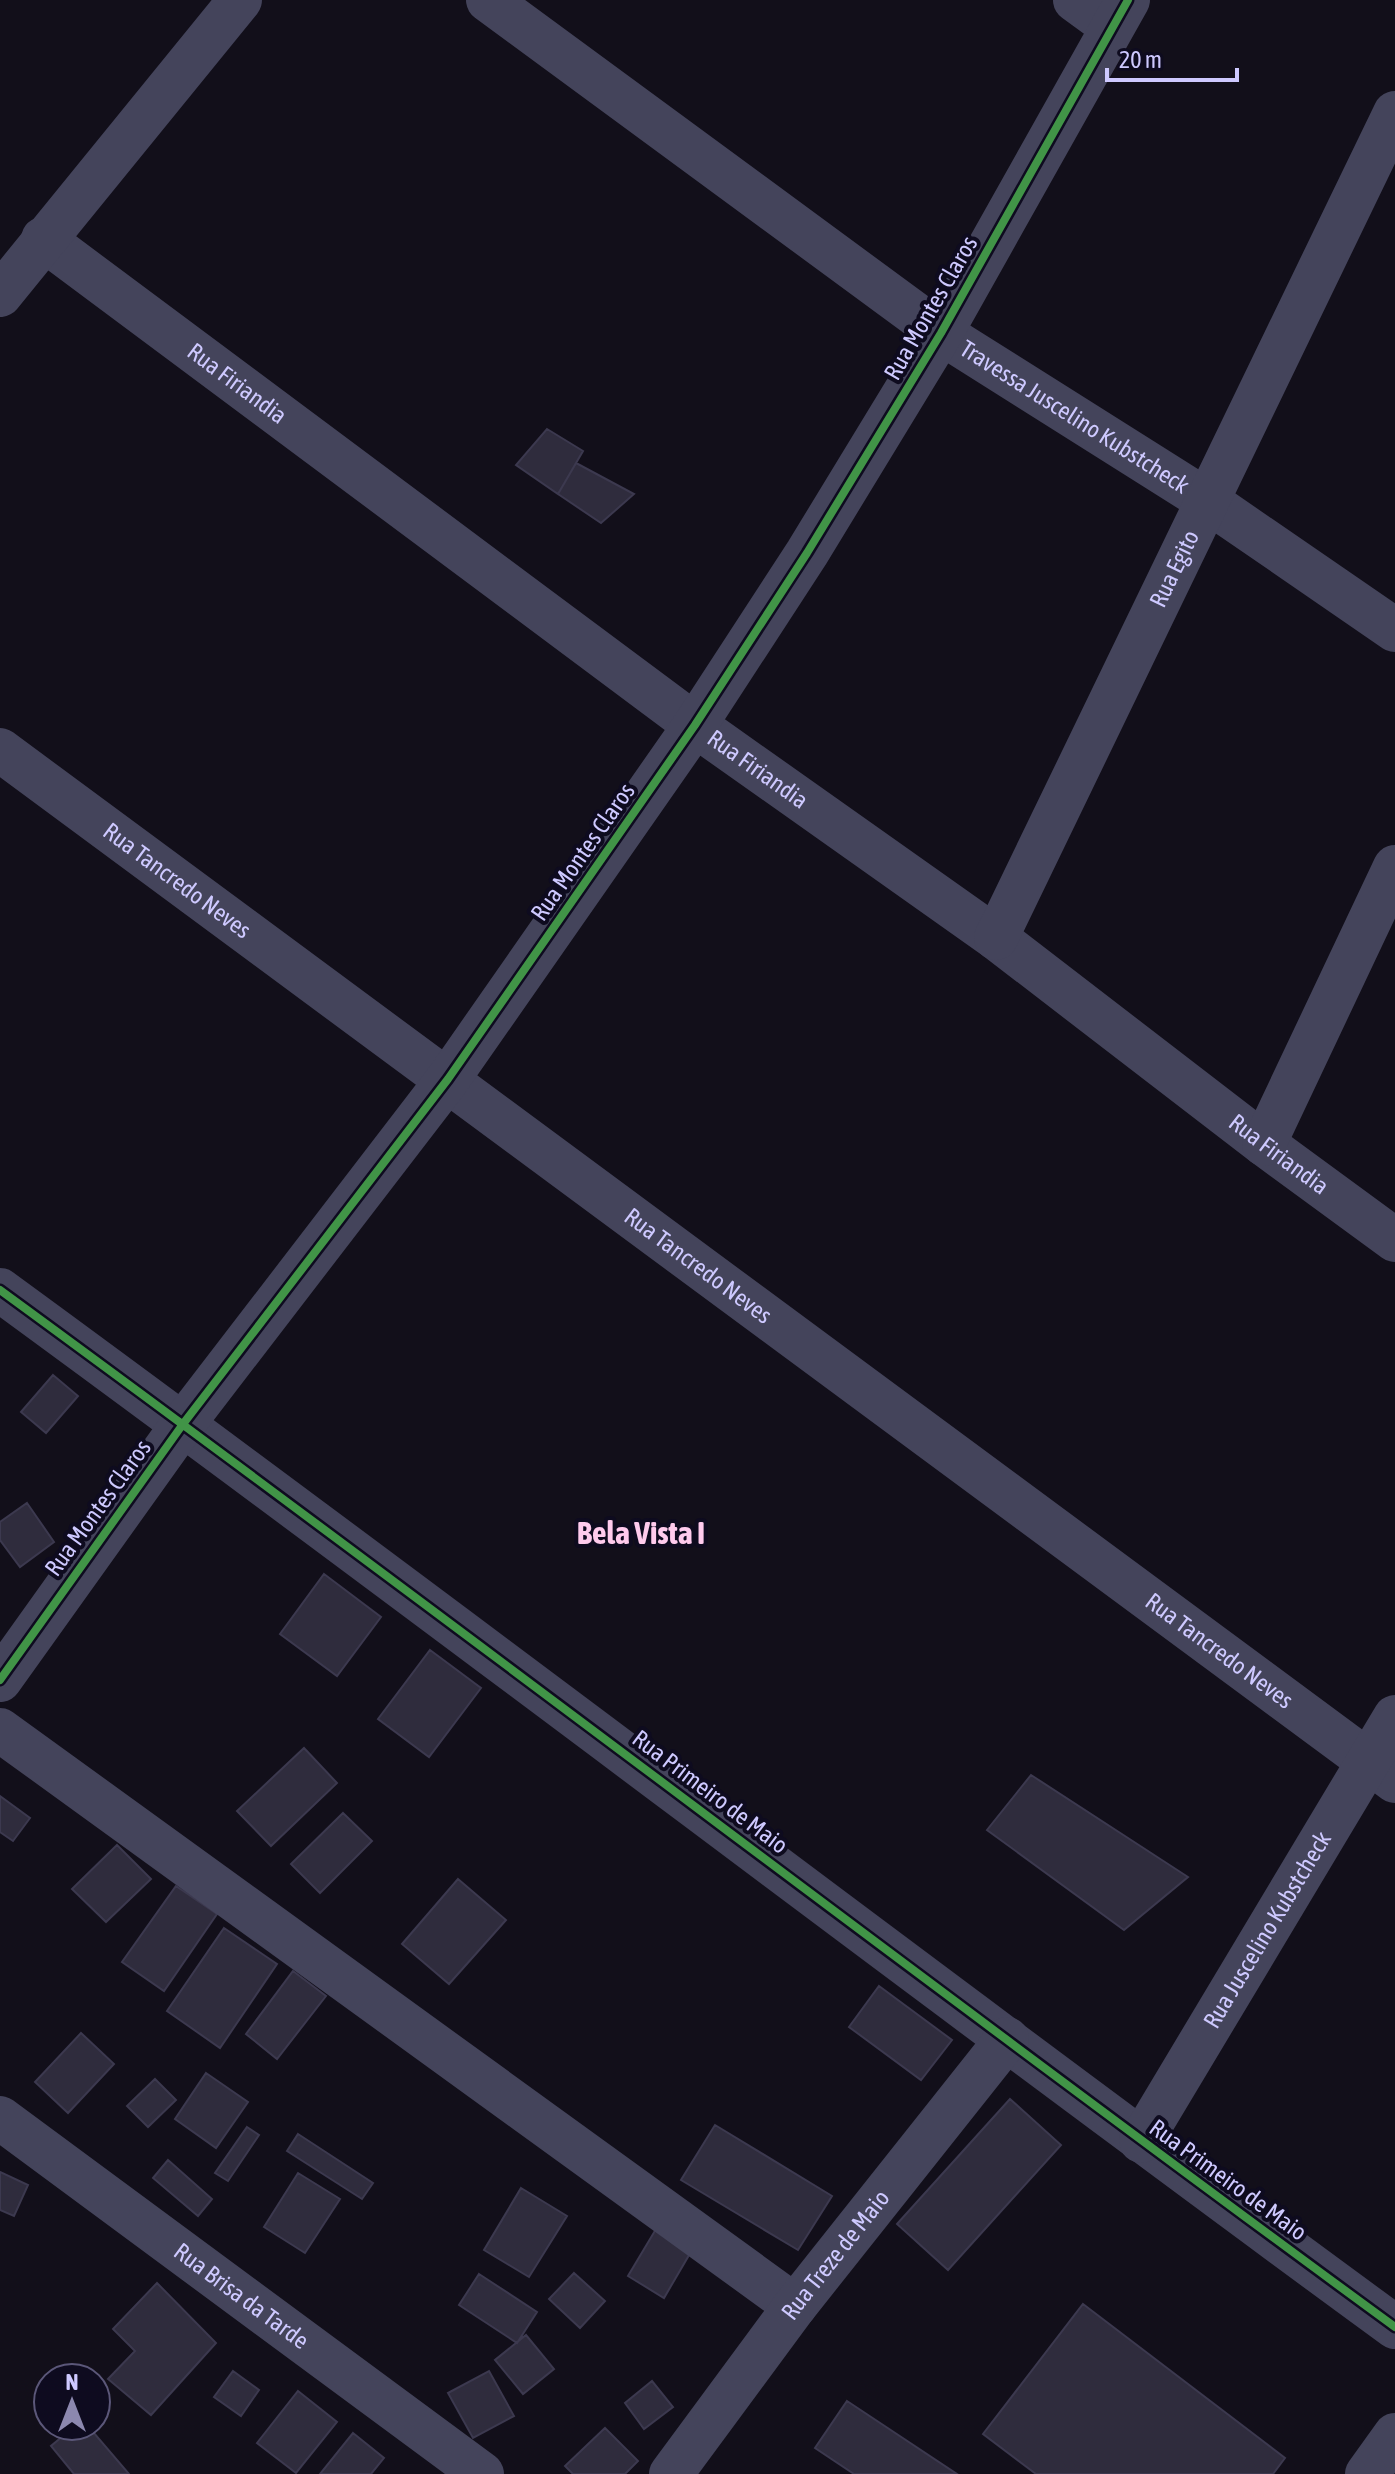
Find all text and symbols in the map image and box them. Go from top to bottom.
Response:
scale bar [1107,32,1237,82]
text: 20 m [1119,46,1162,73]
street label: Rua Montes Claros [878,231,983,384]
street label: Travessa Juscelino Kubstcheck [955,335,1194,499]
street label: Rua Firiandia [182,337,292,429]
street label: Rua Egito [1144,526,1204,612]
street label: Rua Firiandia [703,724,813,814]
street label: Rua Montes Claros [525,778,640,926]
street label: Rua Tancredo Neves [98,817,256,944]
street label: Rua Firiandia [1224,1108,1334,1200]
street label: Rua Tancredo Neves [619,1202,777,1329]
street label: Rua Montes Claros [39,1434,156,1581]
district label: Bela Vista I [577,1514,705,1551]
street label: Rua Tancredo Neves [1141,1587,1298,1714]
street label: Rua Primeiro de Maio [627,1724,793,1859]
street label: Rua Juscelino Kubstcheck [1198,1826,1336,2033]
street label: Rua Primeiro de Maio [1145,2114,1312,2246]
street label: Rua Treze de Maio [776,2185,895,2325]
street label: Rua Brisa da Tarde [169,2237,314,2354]
north arrow [32,2362,112,2442]
text: N [66,2369,78,2395]

